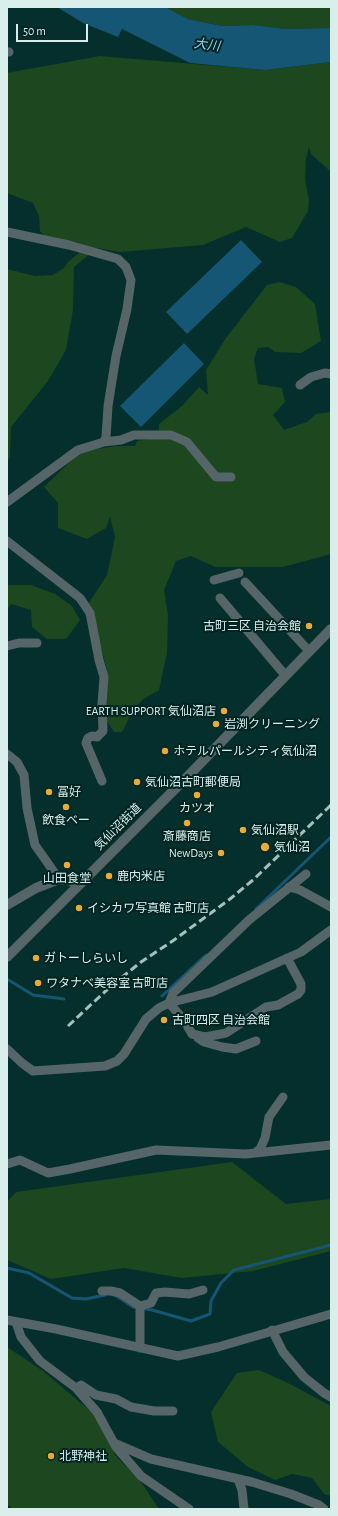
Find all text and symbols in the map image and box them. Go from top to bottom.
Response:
scale bar [18,16,90,42]
text: 50 m [23,25,46,37]
water label: 大川 [193,36,221,54]
place label: 古町三区 自治会館 [203,619,301,633]
marker: 古町三区 自治会館 [304,621,314,631]
place label: EARTH SUPPORT 気仙沼店 [86,704,216,718]
marker: EARTH SUPPORT 気仙沼店 [219,706,229,716]
place label: 岩渕クリーニング [224,717,320,731]
marker: 岩渕クリーニング [211,719,221,729]
place label: ホテルパールシティ気仙沼 [173,744,317,758]
marker: ホテルパールシティ気仙沼 [160,746,170,756]
place label: 気仙沼古町郵便局 [145,775,241,789]
marker: 気仙沼古町郵便局 [132,777,142,787]
place label: 冨好 [57,785,81,799]
marker: 冨好 [44,787,54,797]
marker: カツオ [192,790,202,800]
street label: 気仙沼街道 [92,801,144,853]
place label: カツオ [179,801,215,815]
marker: 飲食ベー [61,802,71,812]
place label: 飲食ベー [42,813,90,827]
marker: 斎藤商店 [182,818,192,828]
place label: 気仙沼駅 [251,823,299,837]
marker: 気仙沼駅 [238,825,248,835]
place label: 斎藤商店 [163,829,211,843]
place label: 気仙沼 [274,840,310,854]
marker: 気仙沼 [259,841,271,853]
place label: NewDays [169,846,213,860]
marker: NewDays [216,848,226,858]
marker: 山田食堂 [62,860,72,870]
place label: 鹿内米店 [117,869,165,883]
place label: 山田食堂 [43,871,91,885]
marker: 鹿内米店 [104,871,114,881]
place label: イシカワ写真館 古町店 [87,901,209,915]
marker: イシカワ写真館 古町店 [74,903,84,913]
place label: ガトーしらいし [44,951,128,965]
marker: ガトーしらいし [31,953,41,963]
place label: ワタナベ美容室 古町店 [46,976,168,990]
marker: ワタナベ美容室 古町店 [33,978,43,988]
place label: 古町四区 自治会館 [172,1013,270,1027]
marker: 古町四区 自治会館 [159,1015,169,1025]
place label: 北野神社 [59,1449,107,1463]
marker: 北野神社 [46,1451,56,1461]

